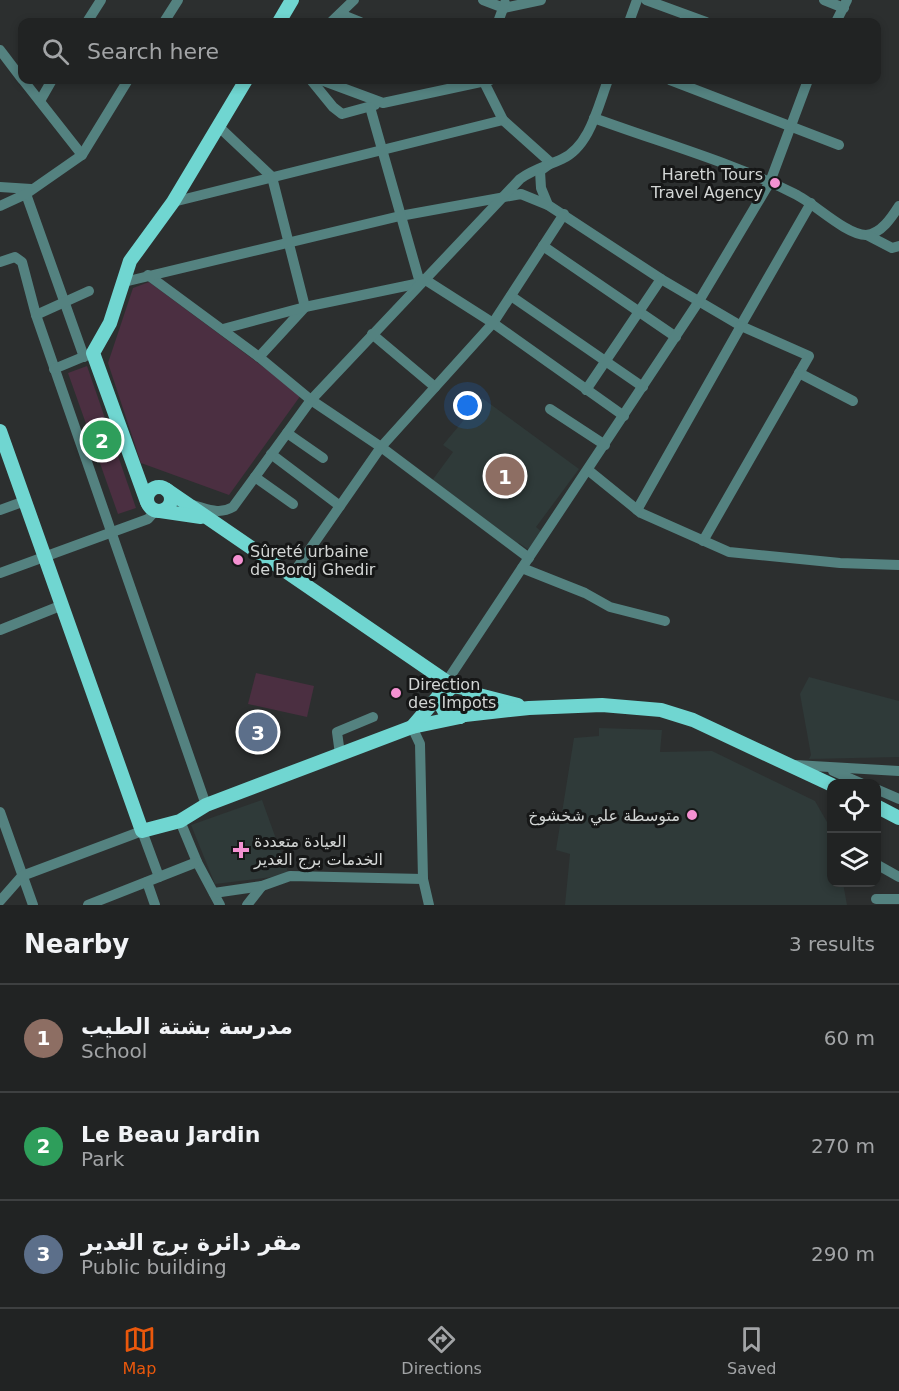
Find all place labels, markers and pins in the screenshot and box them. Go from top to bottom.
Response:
place label: Hareth Tours Travel Agency [650,165,763,202]
marker: Hareth Tours Travel Agency [768,176,782,190]
pin: 2 [82,418,122,462]
pin: 1 [486,454,524,498]
place label: Sûreté urbaine de Bordj Ghedir [250,542,376,579]
marker: Sûreté urbaine de Bordj Ghedir [231,553,245,567]
place label: Direction des Impots [408,675,496,712]
marker: Direction des Impots [389,686,403,700]
pin: 3 [238,710,278,754]
place label: متوسطة علي شخشوخ [528,806,680,826]
marker: متوسطة علي شخشوخ [685,808,699,822]
place label: العيادة متعددة الخدمات برج الغدير [253,832,383,870]
marker: العيادة متعددة الخدمات برج الغدير [232,841,250,859]

